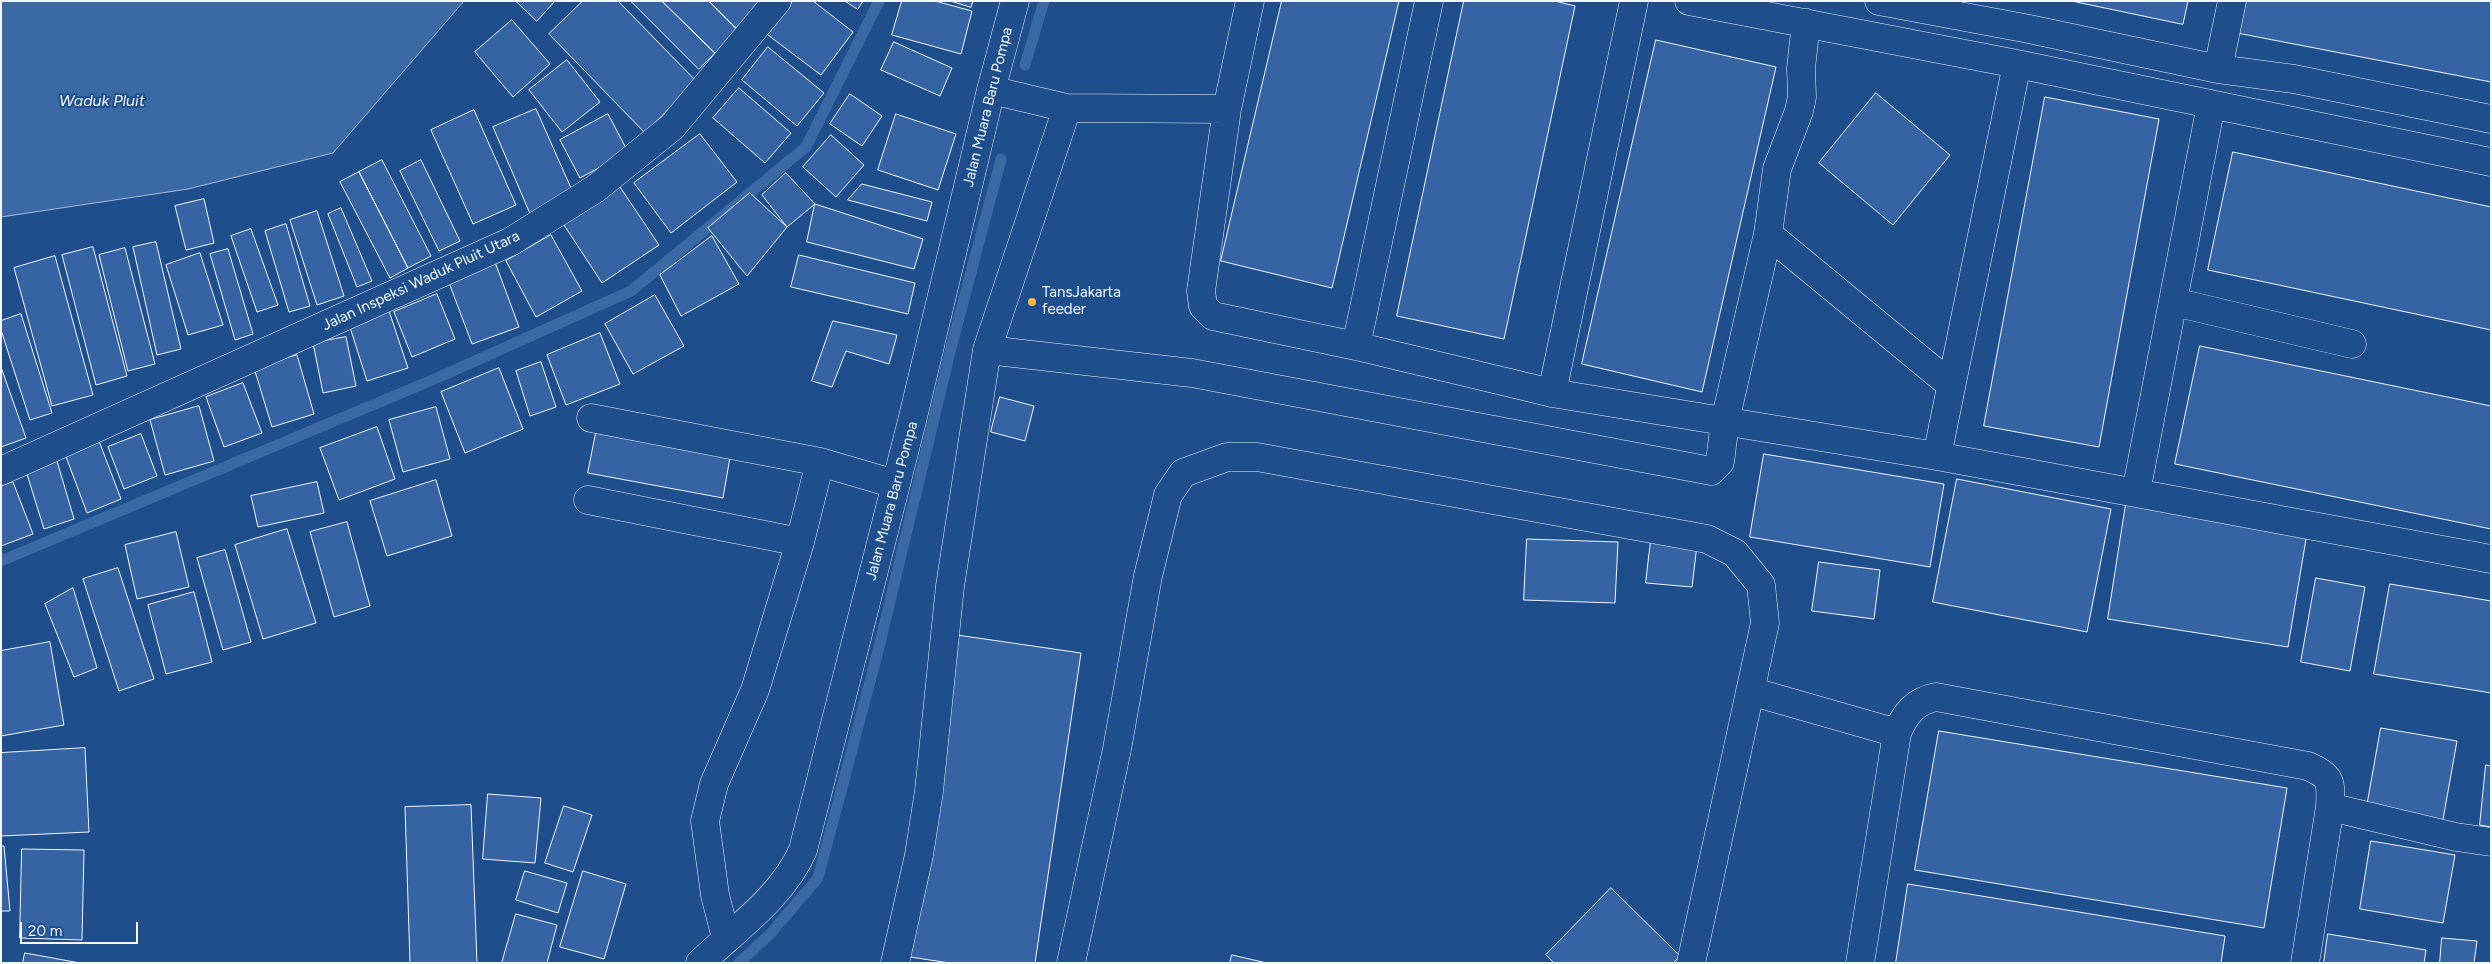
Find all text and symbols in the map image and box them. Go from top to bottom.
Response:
street label: Jalan Muara Baru Pompa [959,25,1017,189]
water label: Waduk Pluit [59,91,145,111]
street label: Jalan Inspeksi Waduk Pluit Utara [319,227,523,335]
place label: TansJakarta feeder [1042,284,1121,319]
marker: TansJakarta feeder [1026,296,1038,308]
street label: Jalan Muara Baru Pompa [862,419,922,583]
scale bar [22,912,140,944]
text: 20 m [28,922,62,940]

